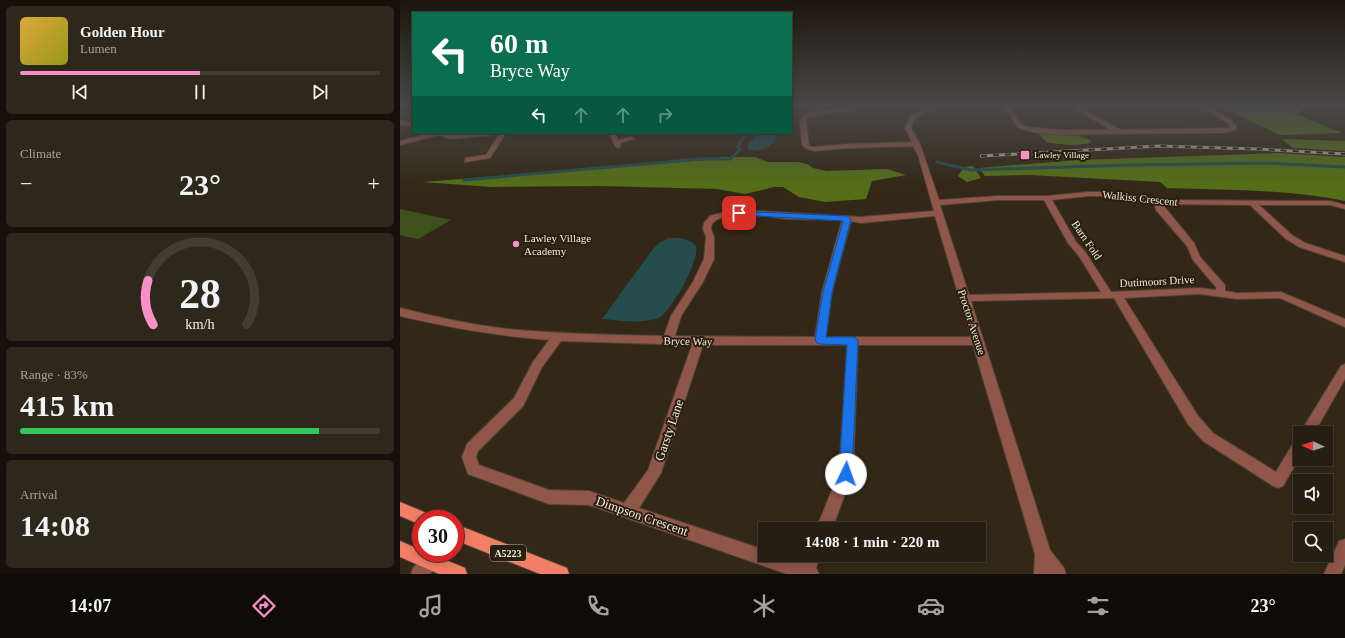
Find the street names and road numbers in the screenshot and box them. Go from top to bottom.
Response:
street label: Walkiss Crescent [1102,188,1178,208]
street label: Barn Fold [1070,218,1105,262]
street label: Dutimoors Drive [1119,273,1195,289]
street label: Proctor Avenue [956,288,988,356]
street label: Bryce Way [664,335,713,347]
street label: Garsty Lane [652,397,687,463]
street label: Dimpson Crescent [594,493,690,539]
road number: A5223 [490,545,526,561]

